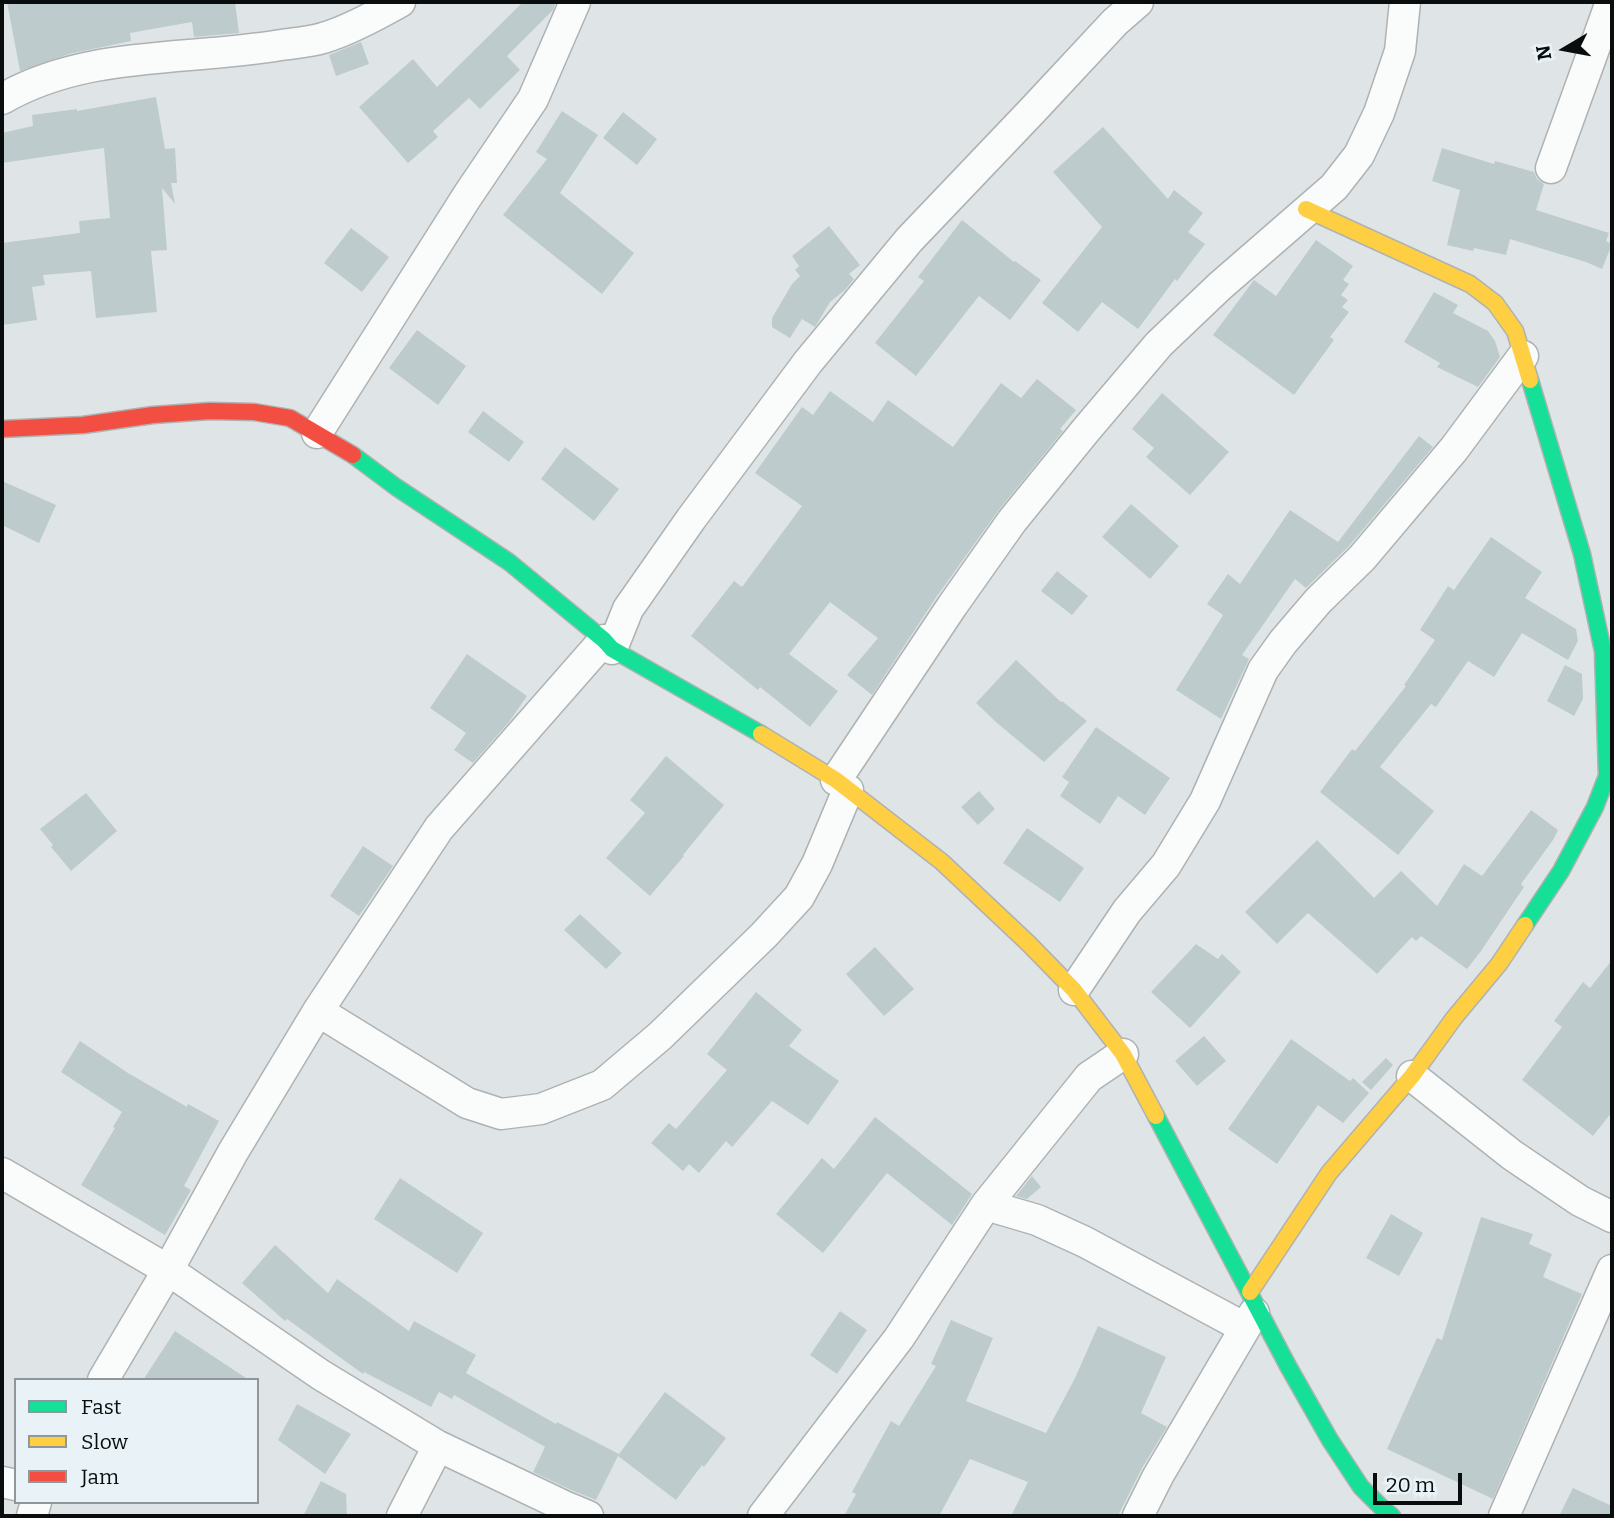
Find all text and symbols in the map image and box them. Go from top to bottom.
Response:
north arrow [1530,14,1600,84]
text: N [1531,44,1556,62]
legend [14,1378,259,1504]
text: Fast [81,1394,121,1420]
text: Slow [81,1429,128,1455]
scale bar [1376,1458,1465,1502]
text: Jam [81,1464,119,1490]
text: 20 m [1386,1472,1435,1498]

